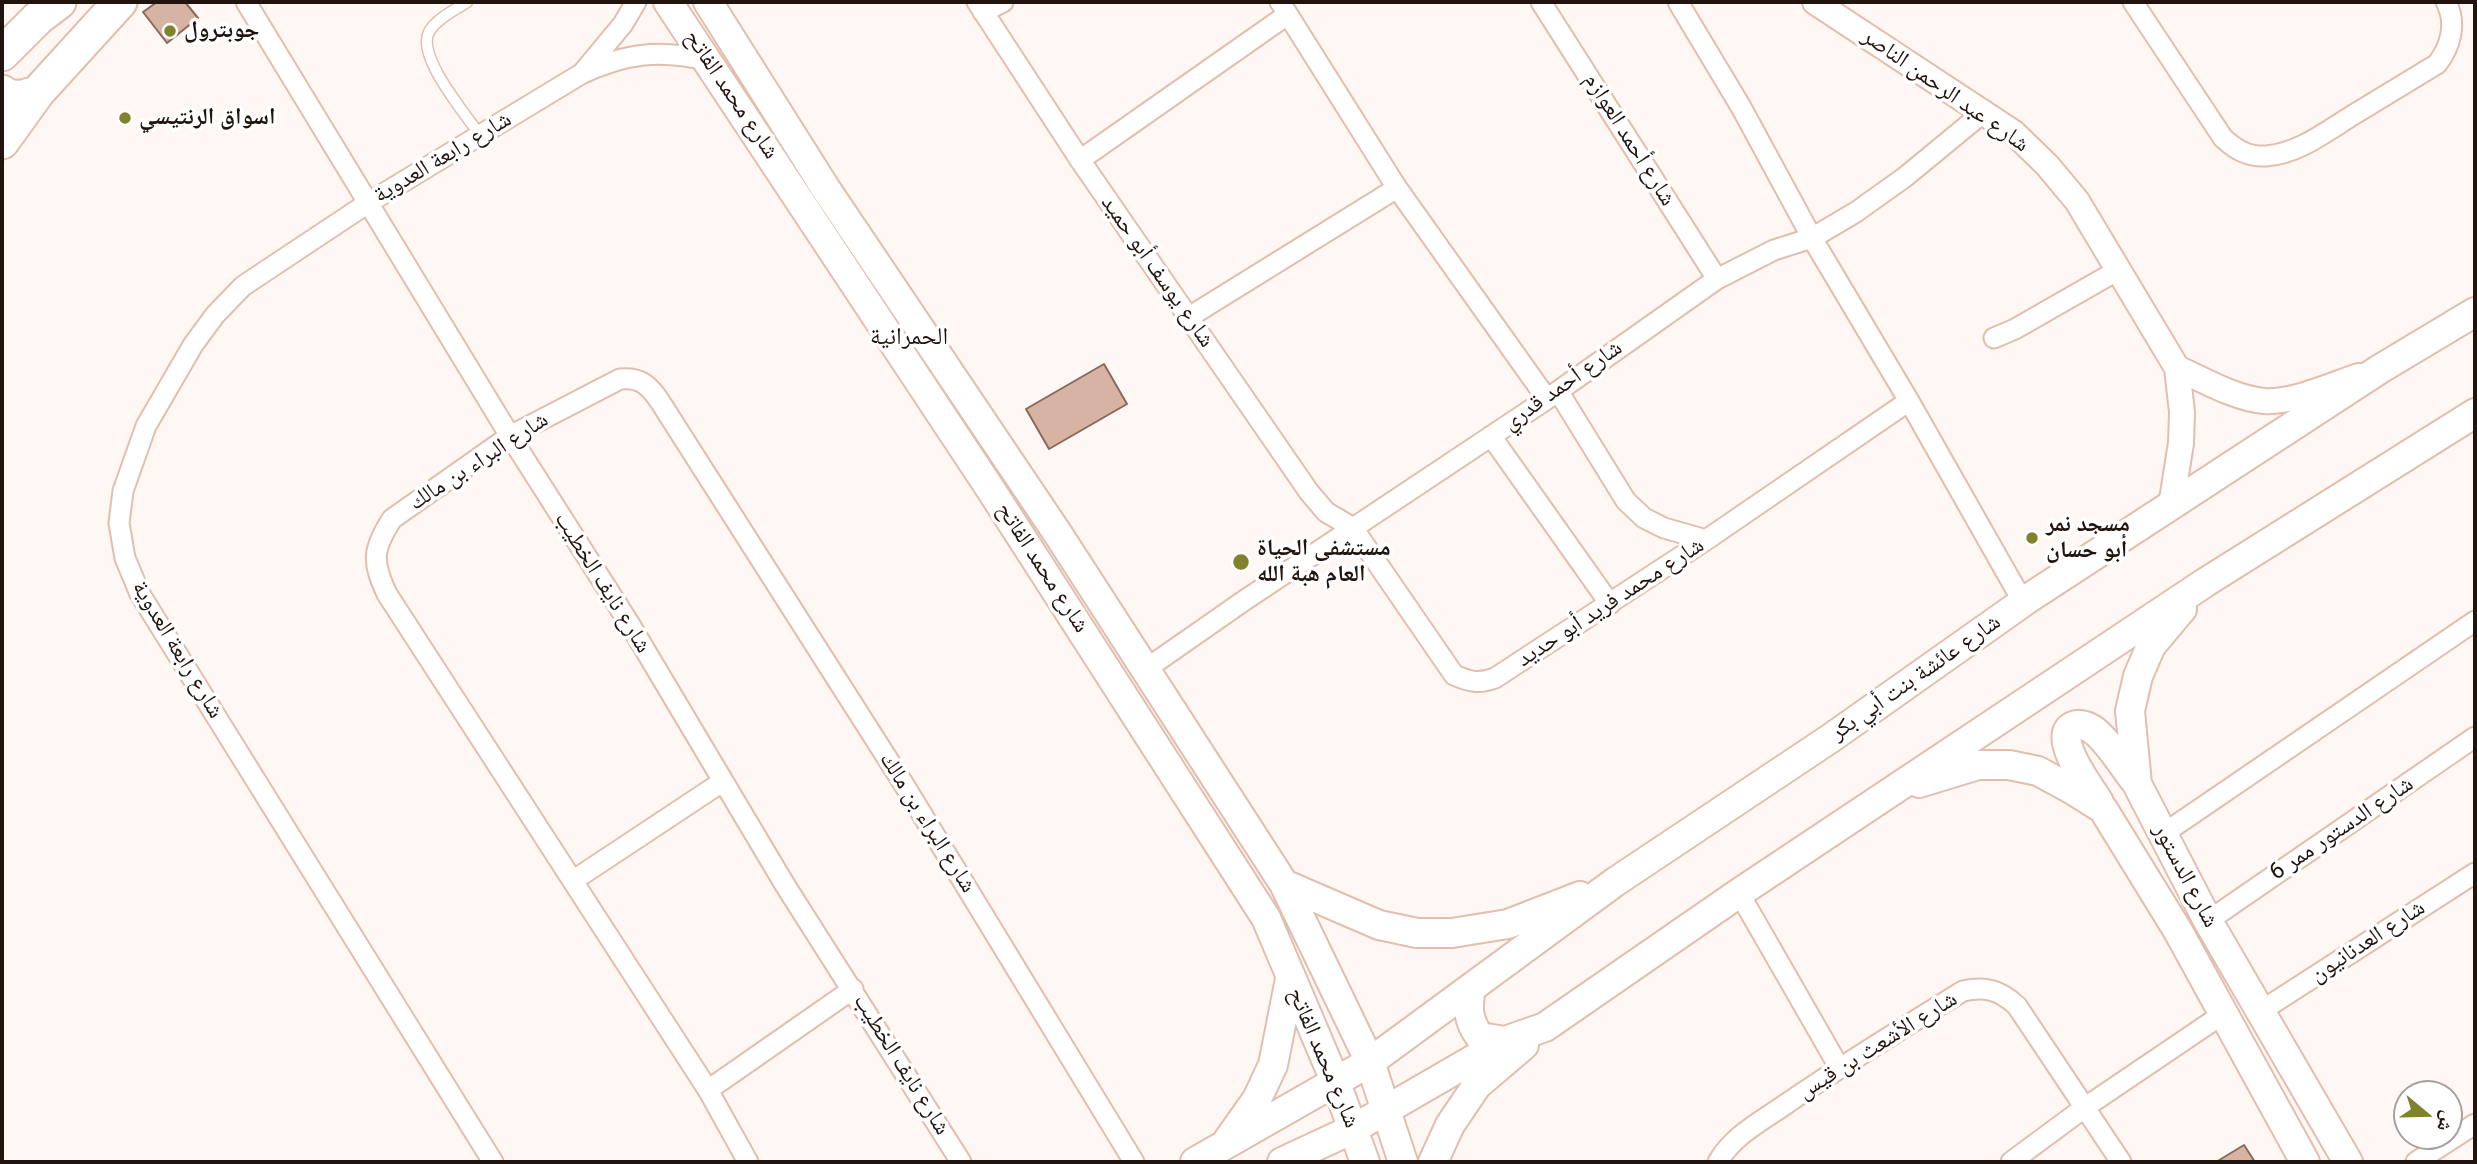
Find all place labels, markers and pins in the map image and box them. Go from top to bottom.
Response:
place label: جوبترول [184,17,259,45]
marker: جوبترول [162,23,178,39]
place label: اسواق الرنتيسي [139,104,275,132]
marker: اسواق الرنتيسي [117,110,133,126]
place label: مسجد نمر أبو حسان [2046,511,2130,565]
marker: مسجد نمر أبو حسان [2024,530,2040,546]
place label: مستشفى الحياة العام هبة الله [1257,535,1391,589]
marker: مستشفى الحياة العام هبة الله [1231,552,1251,572]

